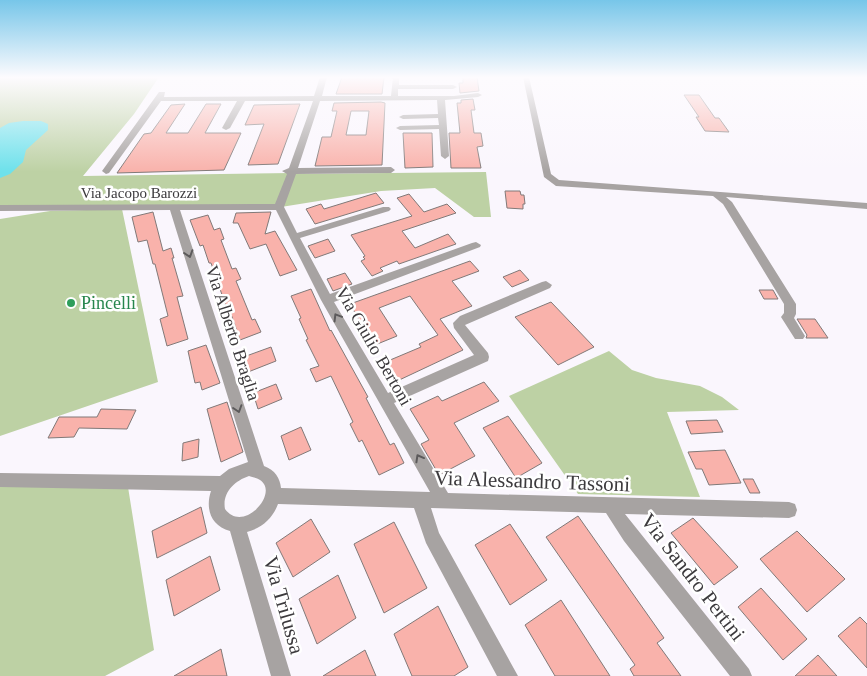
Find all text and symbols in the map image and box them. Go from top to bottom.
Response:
street label: Via Jacopo Barozzi [81,185,197,201]
one-way arrow [183,249,193,258]
street label: Via Alberto Braglia [202,263,264,403]
street label: Via Giulio Bertoni [332,283,416,409]
place label: Pincelli [81,293,136,313]
marker: Pincelli [65,297,77,309]
one-way arrow [333,314,343,323]
one-way arrow [233,404,243,413]
one-way arrow [415,454,425,463]
street label: Via Alessandro Tassoni [433,466,631,496]
street label: Via Sandro Pertini [636,509,750,646]
street label: Via Trilussa [259,553,310,657]

